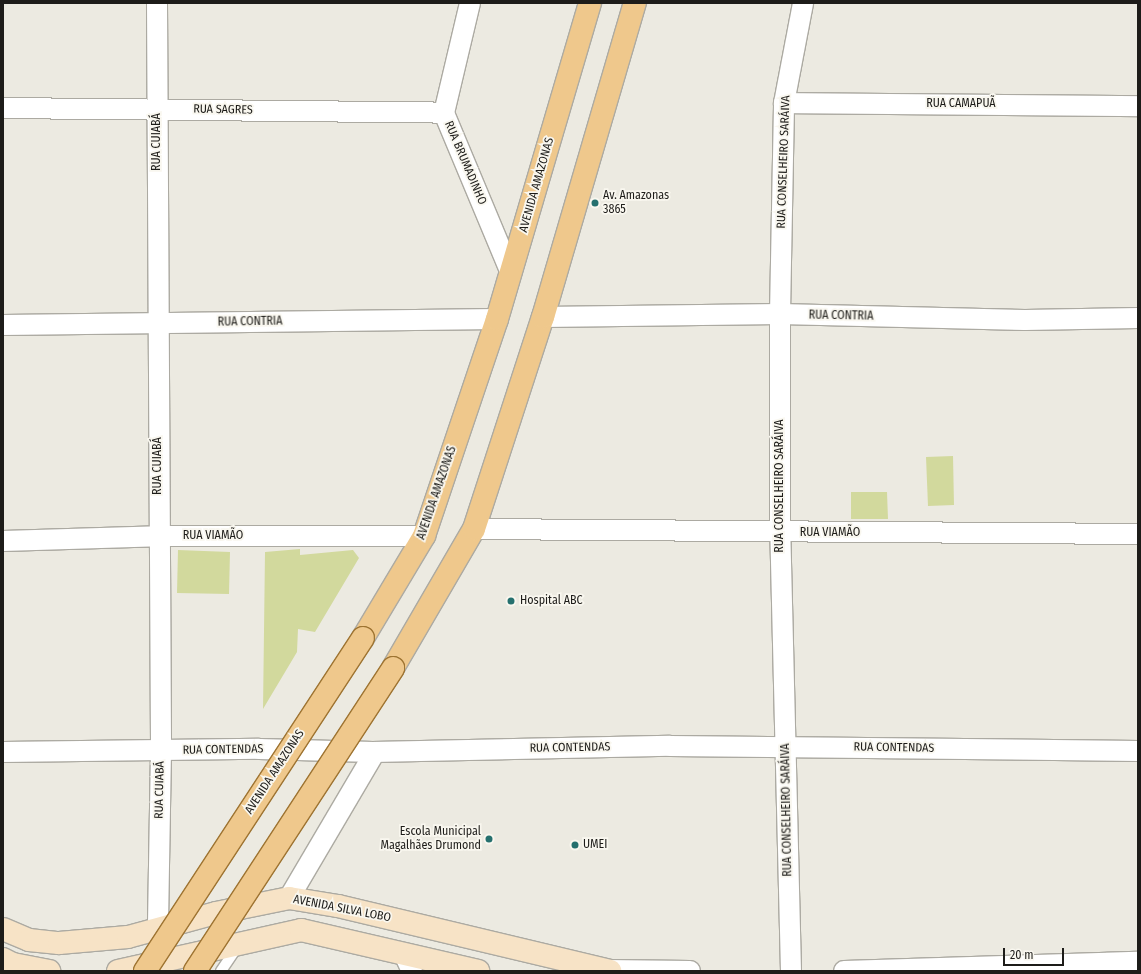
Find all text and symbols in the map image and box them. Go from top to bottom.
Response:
street label: RUA CONSELHEIRO SARÁIVA [774,95,794,229]
street label: RUA CAMAPUÃ [926,97,996,111]
street label: RUA SAGRES [193,102,253,118]
street label: RUA CUIABÁ [150,113,164,171]
street label: RUA BRUMADINHO [441,119,489,207]
street label: AVENIDA AMAZONAS [517,136,557,234]
place label: Av. Amazonas 3865 [603,189,669,217]
marker: Av. Amazonas 3865 [590,198,600,208]
street label: RUA CONTRIA [809,308,873,324]
street label: RUA CONTRIA [218,314,282,330]
street label: RUA CONSELHEIRO SARÁIVA [773,419,787,553]
street label: RUA CUIABÁ [151,437,165,495]
street label: AVENIDA AMAZONAS [414,444,460,542]
street label: RUA VIAMÃO [800,526,860,540]
street label: RUA VIAMÃO [183,529,243,543]
place label: Hospital ABC [520,594,583,608]
marker: Hospital ABC [505,595,517,607]
street label: AVENIDA AMAZONAS [242,727,308,817]
street label: RUA CONTENDAS [529,740,611,756]
street label: RUA CONTENDAS [853,740,935,756]
street label: RUA CONTENDAS [182,742,264,758]
street label: RUA CONSELHEIRO SARÁIVA [779,743,795,877]
street label: RUA CUIABÁ [152,761,168,819]
place label: Escola Municipal Magalhães Drumond [381,825,481,853]
marker: Escola Municipal Magalhães Drumond [484,834,494,844]
place label: UMEI [583,838,607,852]
marker: UMEI [570,840,580,850]
street label: AVENIDA SILVA LOBO [292,892,392,926]
scale bar [1005,940,1066,966]
text: 20 m [1010,948,1034,962]

